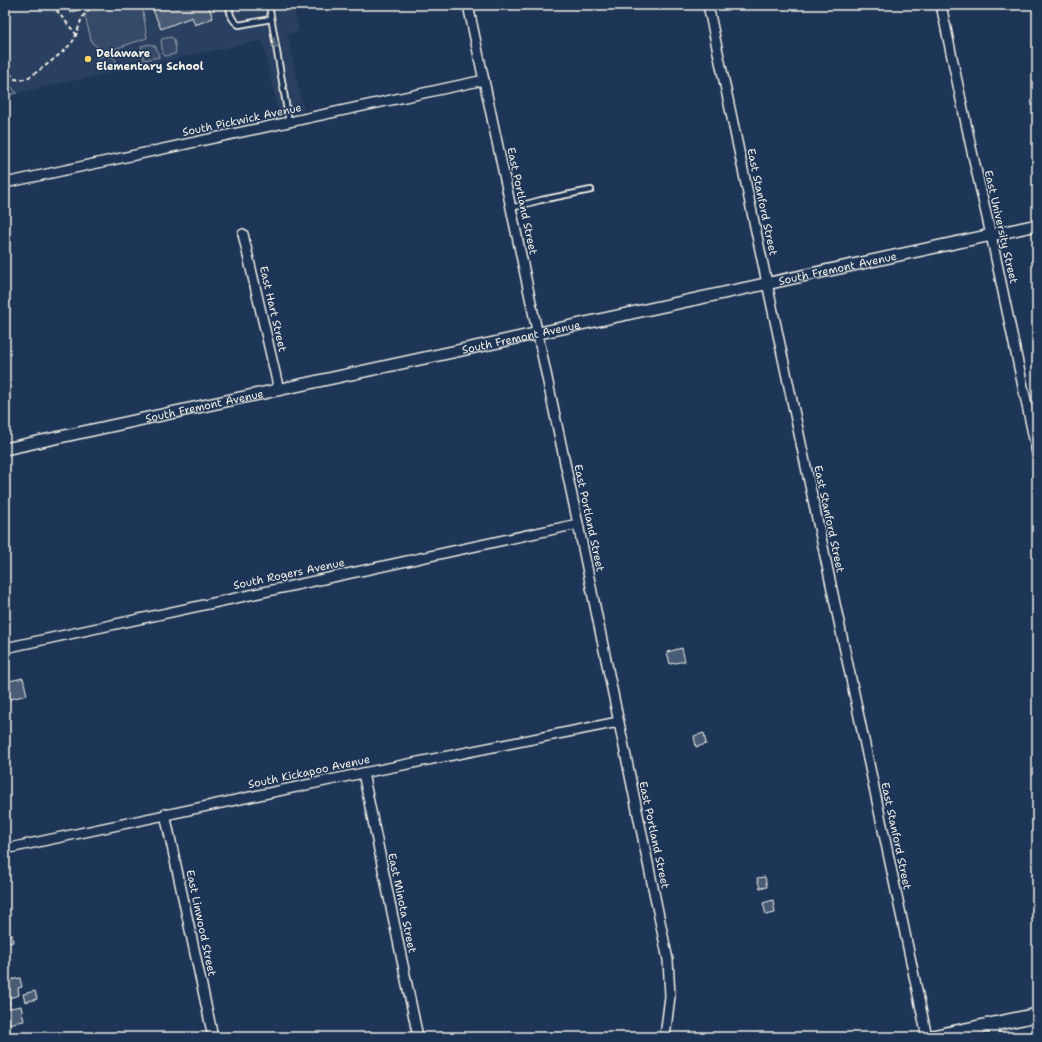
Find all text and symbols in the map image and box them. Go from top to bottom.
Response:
one-way arrow [271,37,279,50]
place label: Delaware Elementary School [96,46,204,74]
marker: Delaware Elementary School [83,54,93,64]
street label: South Pickwick Avenue [181,100,303,140]
street label: East Portland Street [503,146,541,256]
street label: East Stanford Street [743,147,781,257]
street label: East University Street [981,169,1021,285]
street label: South Fremont Avenue [777,248,898,288]
street label: East Hart Street [256,265,290,354]
street label: South Fremont Avenue [460,317,582,357]
street label: South Fremont Avenue [144,386,265,426]
street label: East Portland Street [570,463,608,573]
street label: East Stanford Street [810,464,848,574]
street label: South Rogers Avenue [232,555,346,593]
street label: South Kickapoo Avenue [247,752,371,792]
street label: East Portland Street [635,780,673,890]
street label: East Stanford Street [877,781,915,891]
street label: East Minota Street [384,852,420,954]
street label: East Linwood Street [182,868,220,978]

